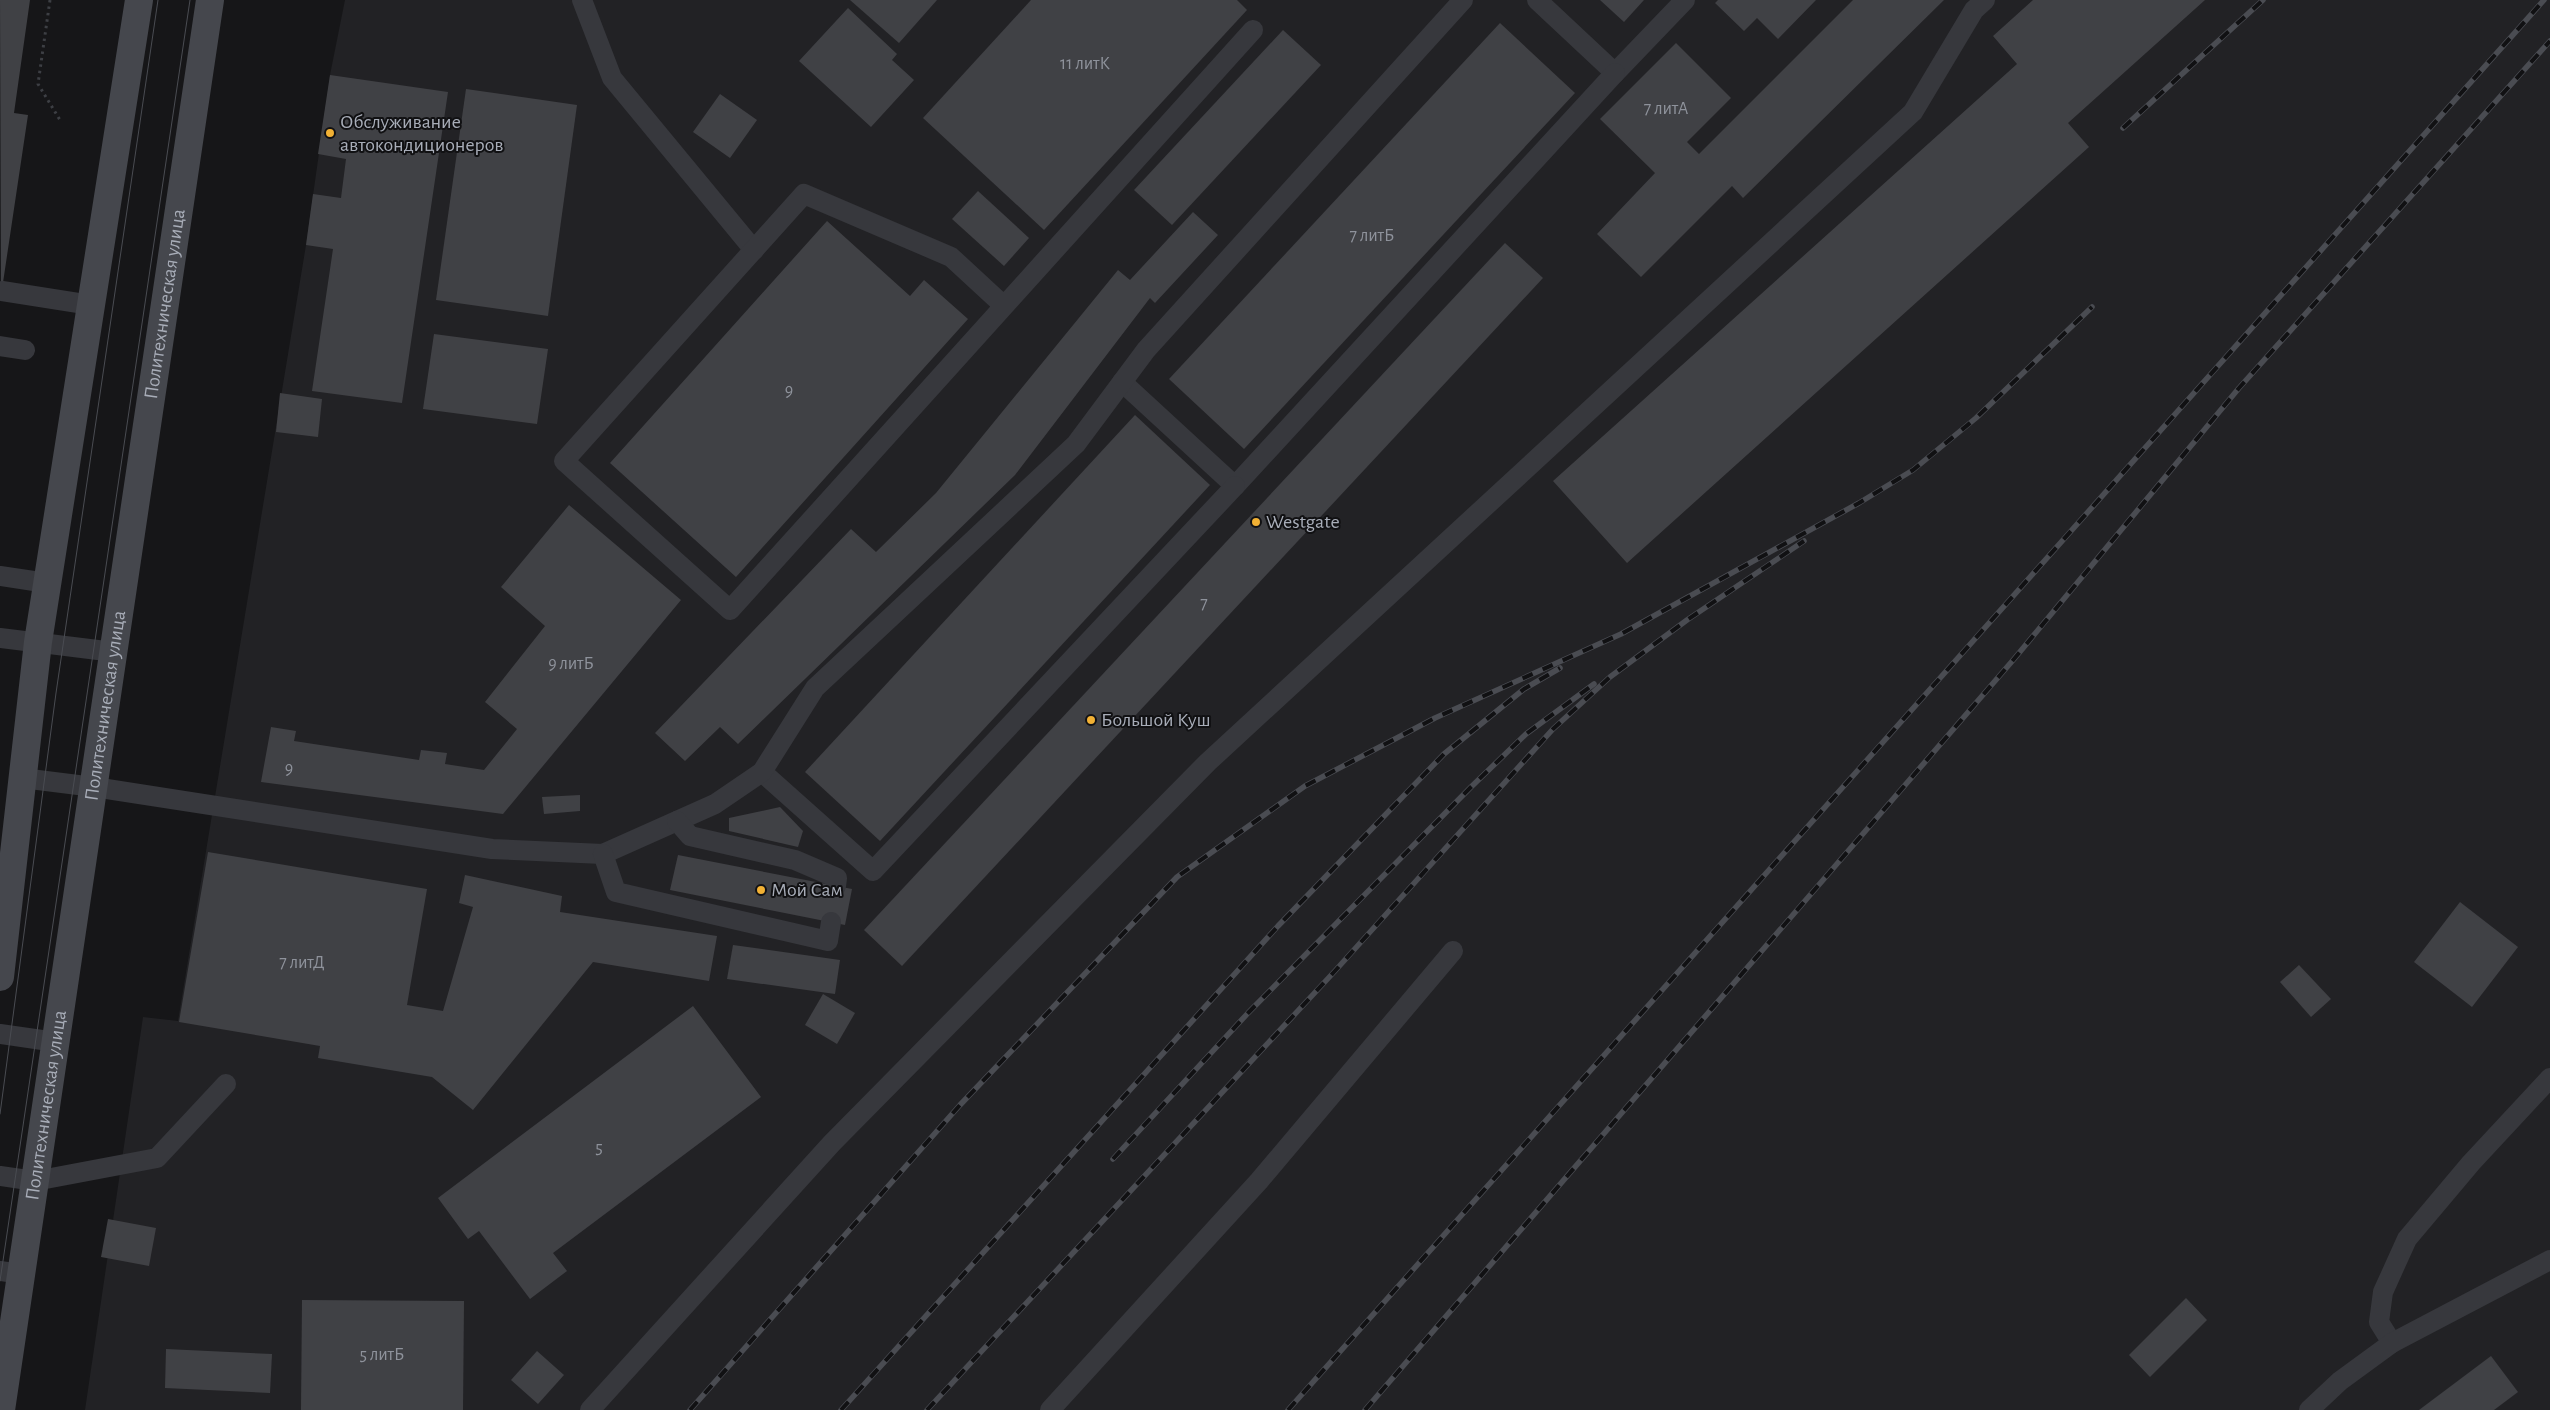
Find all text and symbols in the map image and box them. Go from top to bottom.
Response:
house number: 11 литК [1060,55,1110,73]
house number: 7 литА [1644,100,1689,118]
place label: Обслуживание автокондиционеров [340,112,503,155]
marker: Обслуживание автокондиционеров [324,127,336,139]
street label: Политехническая улица [141,207,189,401]
house number: 7 литБ [1350,227,1394,245]
house number: 9 [785,382,793,400]
place label: Westgate [1266,512,1340,532]
marker: Westgate [1250,516,1262,528]
house number: 7 [1200,595,1208,613]
street label: Политехническая улица [81,609,129,802]
house number: 9 литБ [548,655,594,673]
place label: Большой Куш [1101,710,1211,730]
marker: Большой Куш [1085,714,1097,726]
house number: 9 [285,760,293,778]
place label: Мой Сам [771,880,843,900]
marker: Мой Сам [755,884,767,896]
house number: 7 литД [279,954,325,972]
street label: Политехническая улица [22,1009,70,1202]
house number: 5 [595,1139,603,1157]
house number: 5 литБ [360,1346,404,1364]

